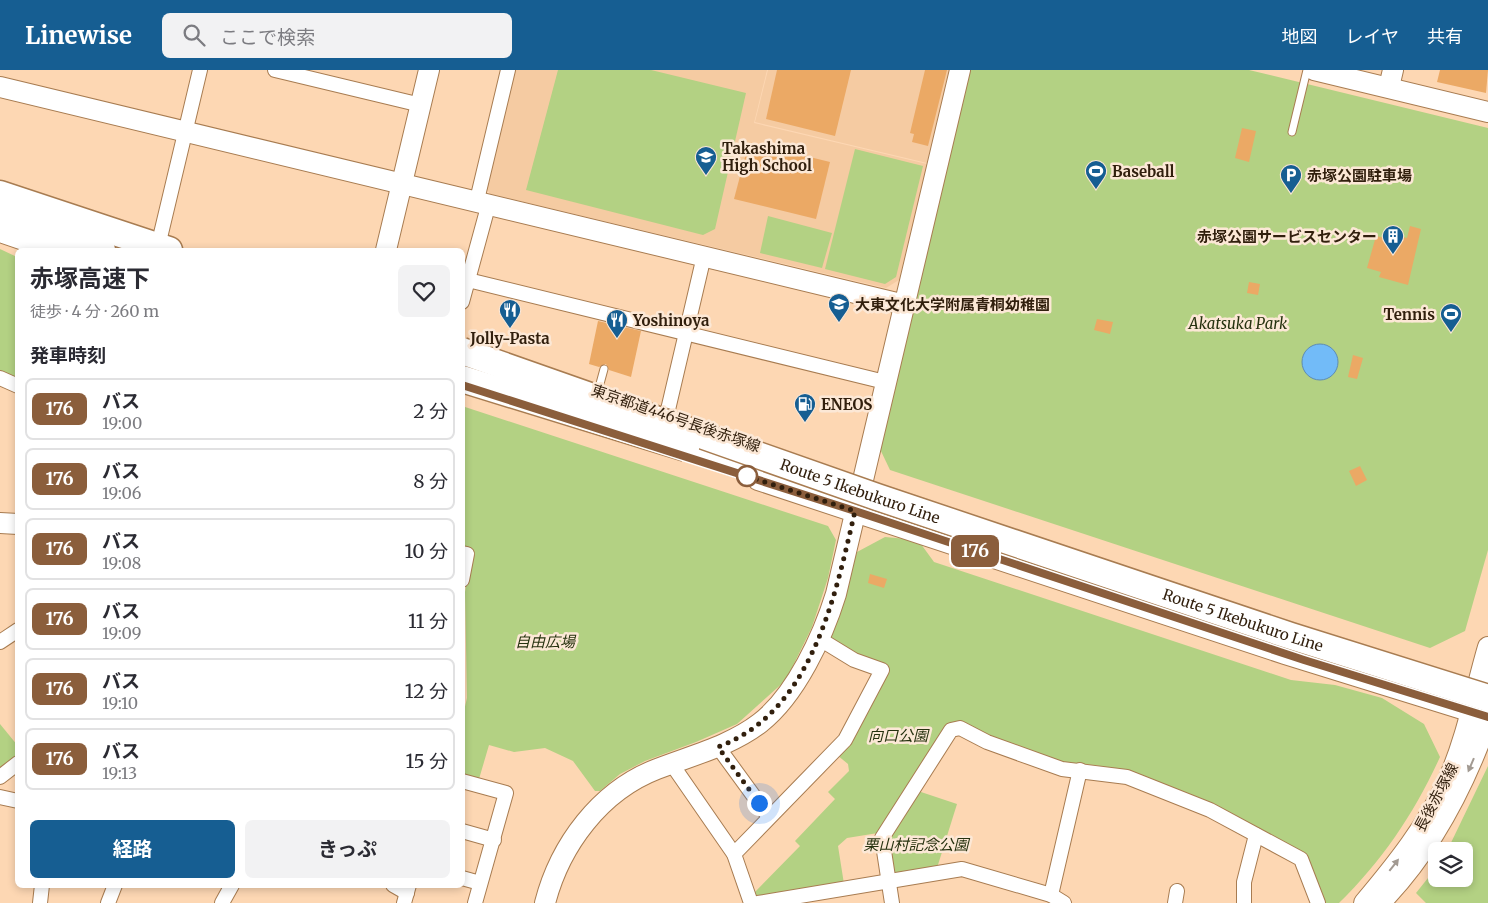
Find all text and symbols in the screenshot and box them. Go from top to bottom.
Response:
search box [162,13,512,58]
text: Linewise [25,20,132,51]
icon: search [180,21,208,49]
text: ここで検索 [220,25,315,49]
text: 地図 [1282,25,1318,48]
text: レイヤ [1346,25,1399,48]
text: 共有 [1427,25,1463,48]
place label: Takashima High School [722,139,812,175]
school or university icon: Takashima High School [694,145,718,176]
sports icon: Baseball [1084,159,1108,190]
place label: Baseball [1112,162,1175,181]
parking icon: 赤塚公園駐車場 [1279,163,1303,194]
place label: 赤塚公園駐車場 [1307,166,1412,185]
building icon: 赤塚公園サービスセンター [1381,224,1405,255]
place label: 赤塚公園サービスセンター [1197,227,1377,246]
text: 赤塚高速下 [30,263,150,294]
button: heart [398,265,450,317]
school or university icon: 大東文化大学附属青桐幼稚園 [827,292,851,323]
place label: 大東文化大学附属青桐幼稚園 [855,295,1050,314]
restaurant icon: Jolly-Pasta [498,298,522,329]
text: 徒歩 · 4 分 · 260 m [30,301,159,321]
sports icon: Tennis [1439,302,1463,333]
place label: Tennis [1383,305,1435,324]
restaurant icon: Yoshinoya [605,308,629,339]
place label: Yoshinoya [632,311,710,330]
park label: Akatsuka Park [1188,314,1288,333]
place label: Jolly-Pasta [469,329,550,348]
text: 発車時刻 [30,343,106,367]
street label: 東京都道446号長後赤塚線 [589,380,763,456]
text: バス [102,389,140,413]
fuel station icon: ENEOS [793,392,817,423]
place label: ENEOS [821,395,872,414]
text: 176 [45,397,74,420]
text: 2 分 [413,399,448,423]
text: 19:00 [102,413,142,433]
street label: Route 5 Ikebukuro Line [778,454,943,527]
text: バス [102,459,140,483]
unlabelled marker [736,465,758,487]
text: 176 [45,467,74,490]
text: 8 分 [413,469,448,493]
text: 19:06 [102,483,142,503]
text: バス [102,529,140,553]
line badge: 176 [946,535,1004,567]
text: 176 [45,537,74,560]
text: 10 分 [404,539,448,563]
text: 176 [961,539,989,562]
text: 19:08 [102,553,141,573]
street label: Route 5 Ikebukuro Line [1160,584,1326,655]
text: バス [102,599,140,623]
text: 176 [45,607,74,630]
text: 11 分 [408,609,448,633]
text: 19:09 [102,623,141,643]
park label: 自由広場 [515,632,577,651]
text: バス [102,669,140,693]
text: 176 [45,677,74,700]
text: 12 分 [405,679,448,703]
text: 19:10 [102,693,138,713]
park label: 向口公園 [868,726,930,745]
text: バス [102,739,140,763]
text: 176 [45,747,74,770]
text: 15 分 [405,749,448,773]
one-way arrow [1466,758,1474,772]
street label: 長後赤塚線 [1410,759,1462,835]
text: 19:13 [102,763,137,783]
your location [747,791,772,816]
button: 経路 [30,820,235,878]
button: きっぷ [245,820,450,878]
park label: 栗山村記念公園 [863,835,970,854]
map controls [1428,842,1473,887]
button: layers [1428,842,1473,887]
one-way arrow [1389,859,1400,872]

